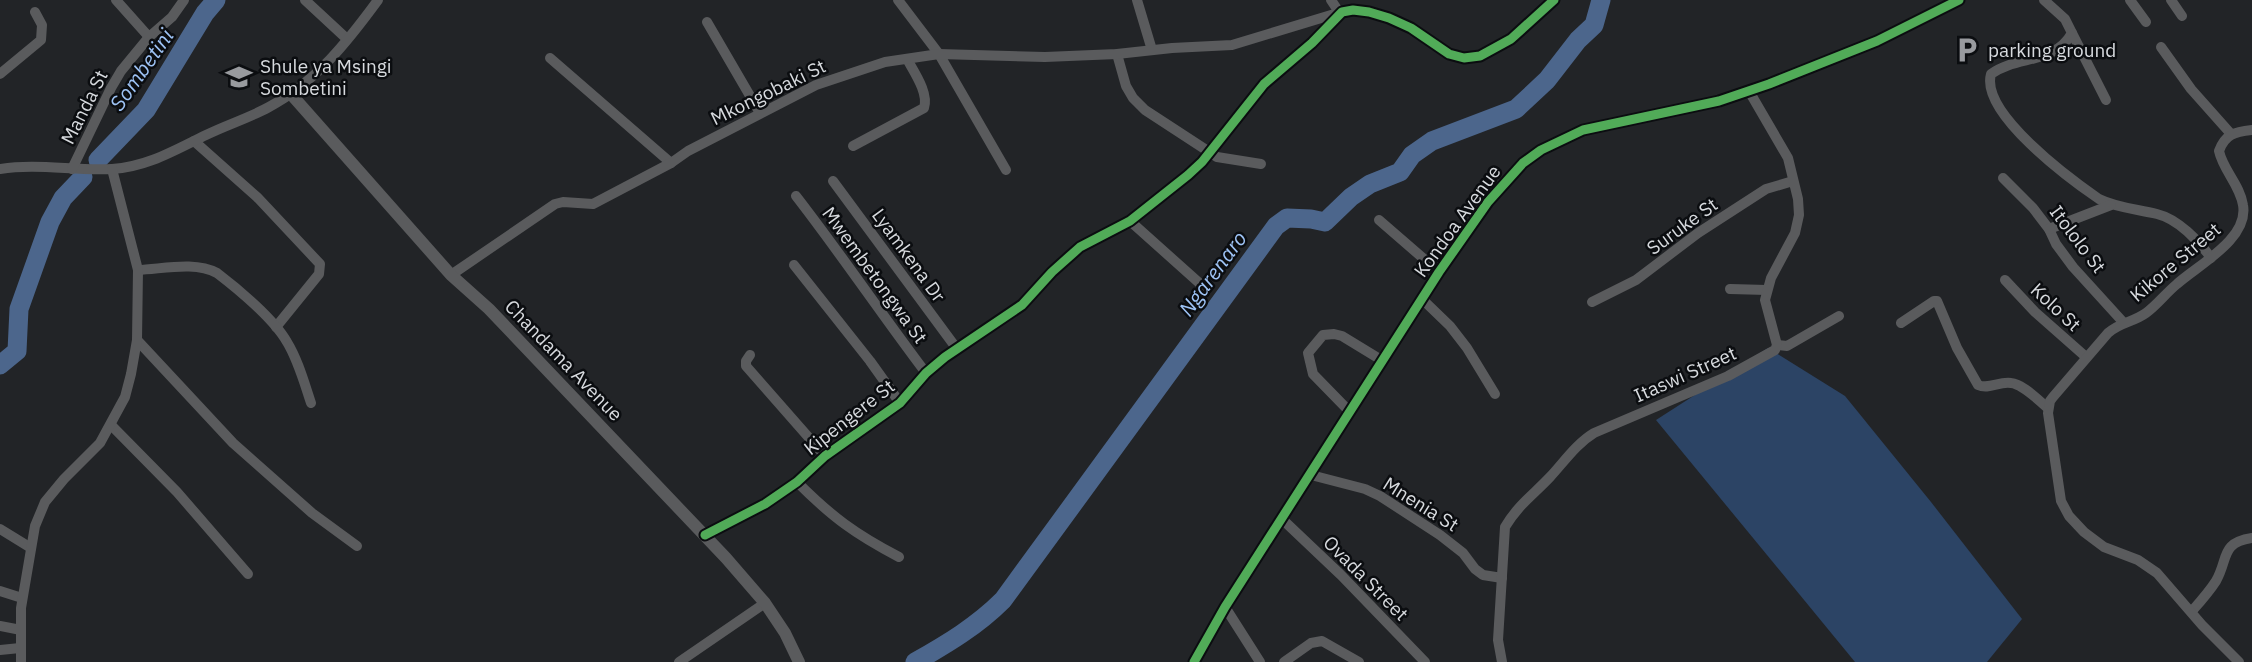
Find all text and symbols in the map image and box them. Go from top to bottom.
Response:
water label: Sombetini [103,23,180,116]
parking icon: parking ground [1952,35,1982,65]
place label: parking ground [1988,38,2116,62]
place label: Shule ya Msingi Sombetini [260,54,392,100]
street label: Mkongobaki St [706,54,830,130]
school or university icon: Shule ya Msingi Sombetini [224,62,254,92]
street label: Manda St [55,66,113,148]
street label: Kondoa Avenue [1408,160,1506,282]
street label: Suruke St [1642,192,1722,260]
street label: Itololo St [2045,200,2111,278]
street label: Mwembetongwa St [817,202,933,348]
street label: Lyamkena Dr [867,203,951,307]
street label: Kikore Street [2125,217,2225,307]
water label: Ngarenaro [1172,225,1253,322]
street label: Kolo St [2026,278,2086,336]
street label: Chandama Avenue [500,294,628,426]
street label: Itaswi Street [1630,341,1740,407]
street label: Kipengere St [799,374,899,460]
street label: Mnenia St [1379,471,1463,537]
street label: Ovada Street [1318,530,1414,626]

